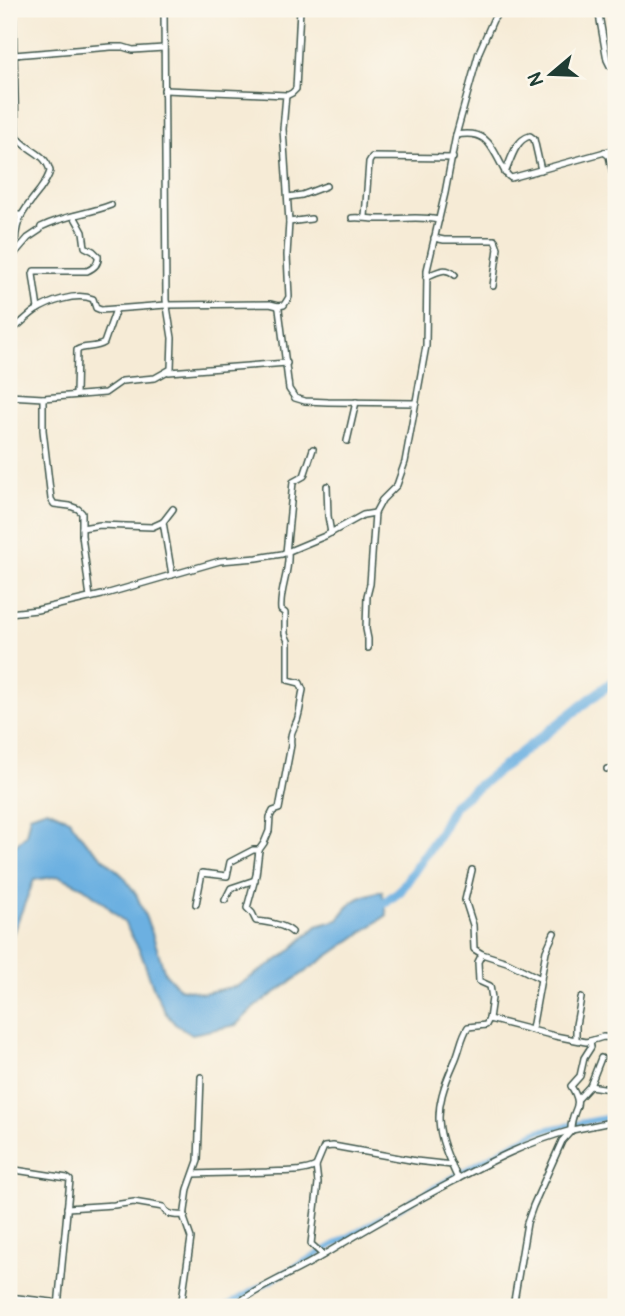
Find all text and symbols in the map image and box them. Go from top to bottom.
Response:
north arrow [516,38,586,108]
text: N [522,69,549,89]

